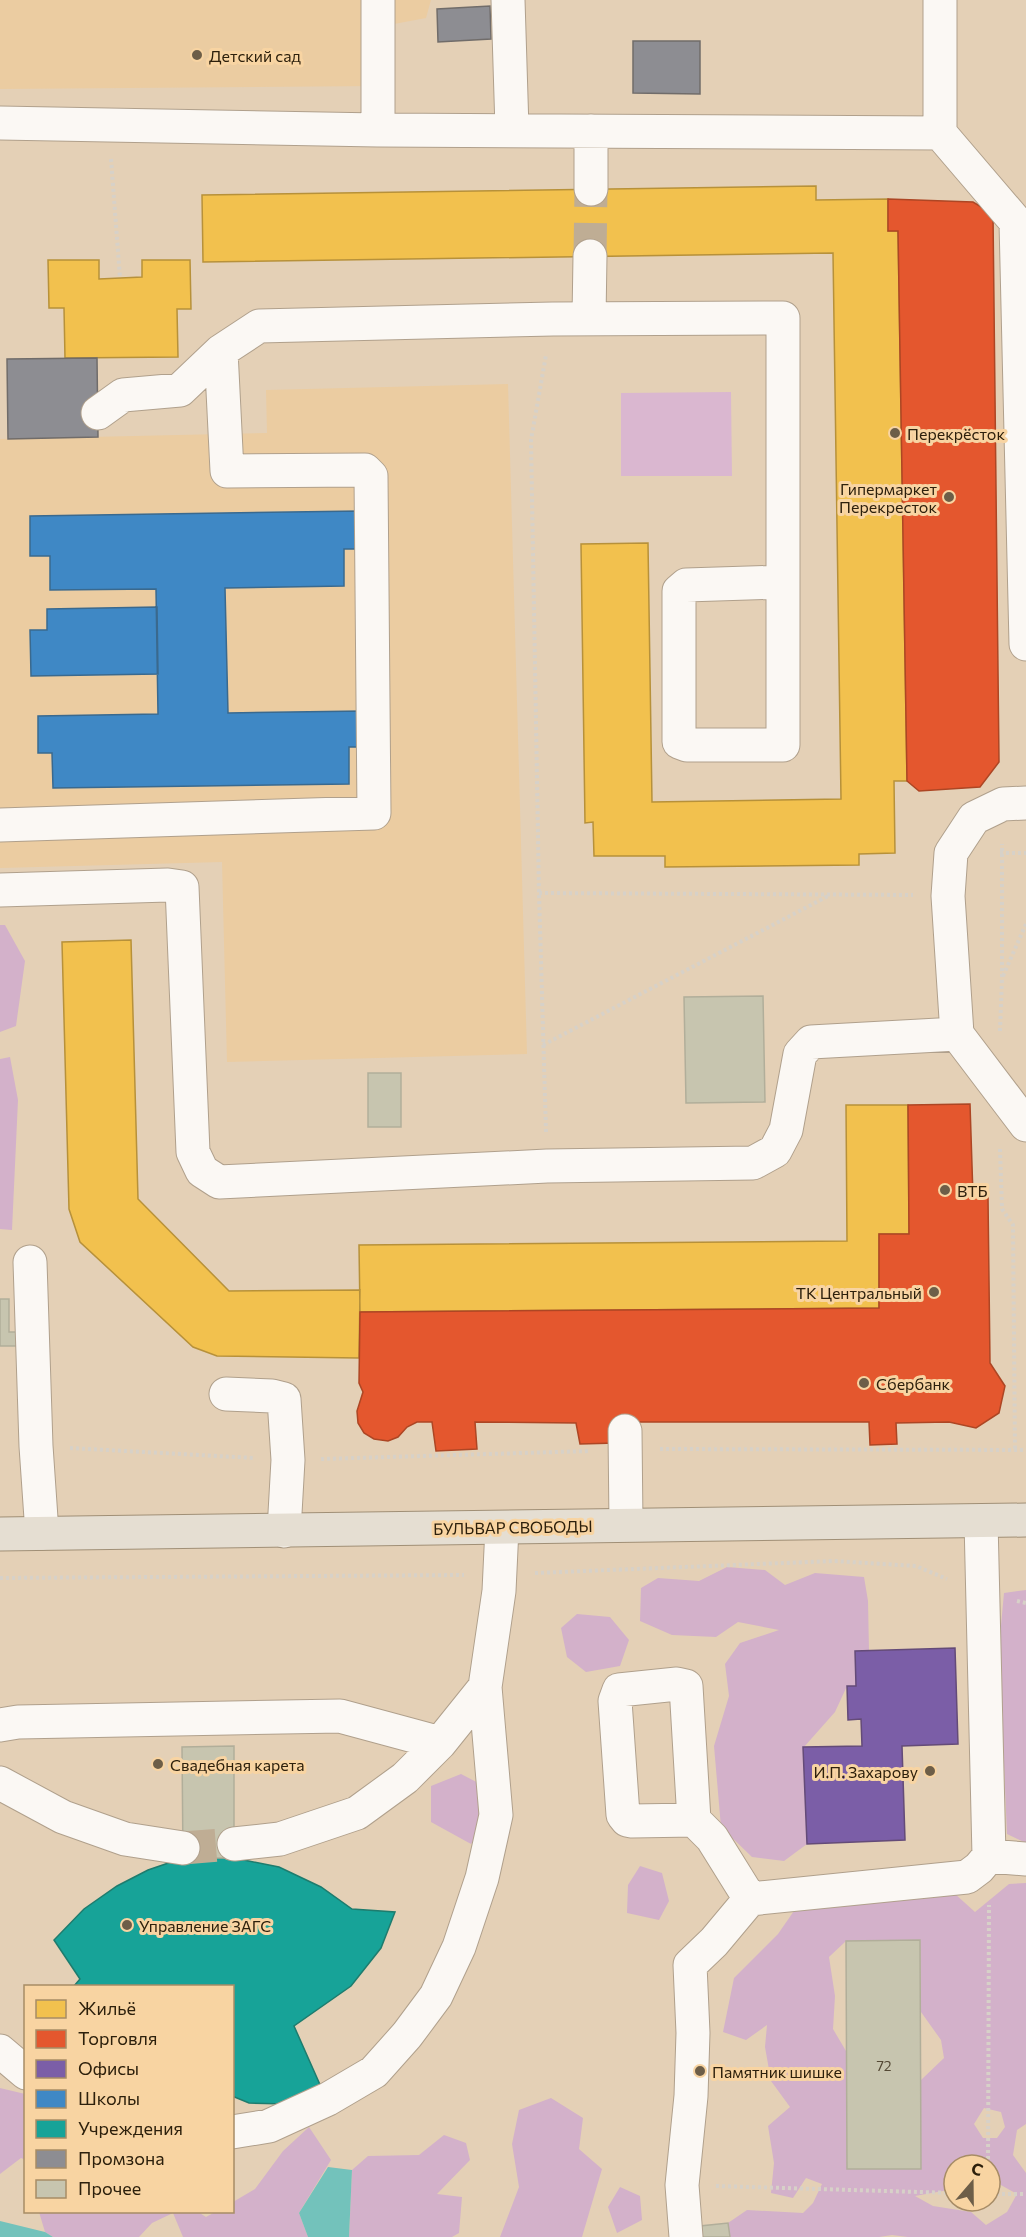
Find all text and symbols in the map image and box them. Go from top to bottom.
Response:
place label: Детский сад [209,46,301,65]
marker: Детский сад [190,48,204,62]
place label: Перекрёсток [907,424,1005,443]
marker: Перекрёсток [888,426,902,440]
place label: Гипермаркет Перекресток [839,479,937,516]
marker: Гипермаркет Перекресток [942,490,956,504]
place label: ВТБ [957,1181,988,1200]
marker: ВТБ [938,1183,952,1197]
place label: ТК Центральный [796,1283,922,1302]
marker: ТК Центральный [927,1285,941,1299]
place label: Сбербанк [876,1374,951,1393]
marker: Сбербанк [857,1376,871,1390]
street label: БУЛЬВАР СВОБОДЫ [433,1516,593,1538]
place label: Свадебная карета [170,1755,305,1774]
marker: Свадебная карета [151,1757,165,1771]
place label: И.П. Захарову [813,1762,918,1781]
marker: И.П. Захарову [923,1764,937,1778]
place label: Управление ЗАГС [139,1916,271,1935]
marker: Управление ЗАГС [120,1918,134,1932]
legend [24,1985,234,2213]
text: Жильё [78,1997,136,2019]
text: Торговля [78,2027,157,2049]
text: Офисы [78,2057,139,2079]
house number: 72 [876,2057,892,2074]
place label: Памятник шишке [712,2062,842,2081]
marker: Памятник шишке [693,2064,707,2078]
text: Школы [78,2087,140,2109]
text: Учреждения [78,2117,183,2139]
text: Промзона [78,2147,165,2169]
north arrow [942,2153,1002,2213]
text: С [969,2158,986,2179]
text: Прочее [78,2177,141,2199]

